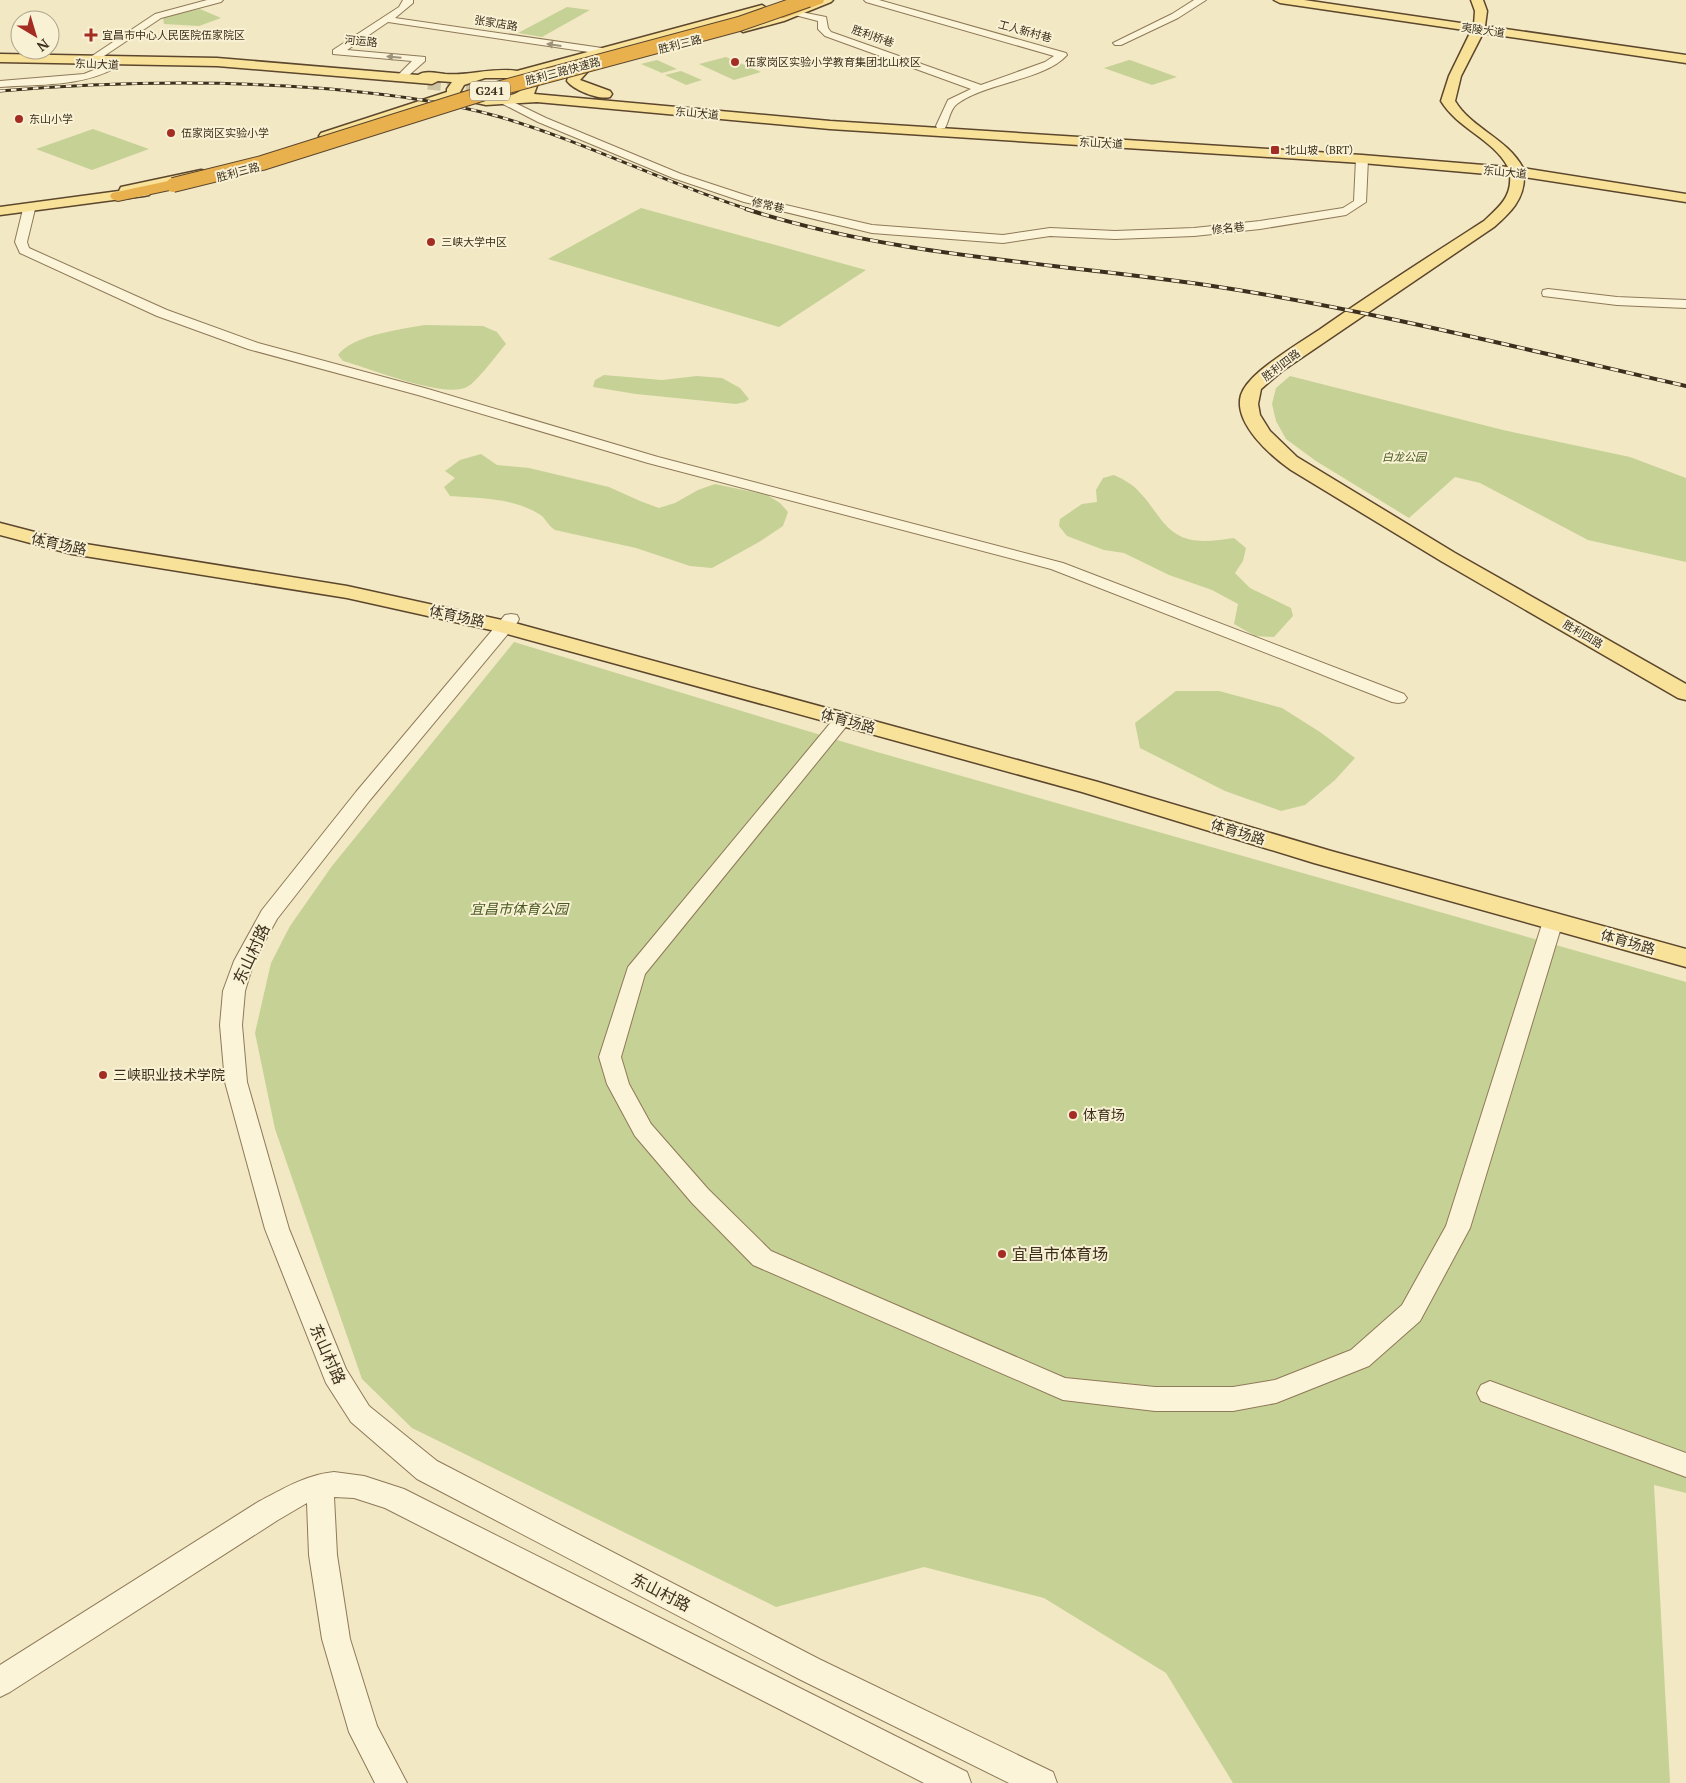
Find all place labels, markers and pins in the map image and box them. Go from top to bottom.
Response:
marker: 宜昌市中心人民医院伍家院区 [84,28,98,42]
place label: 宜昌市中心人民医院伍家院区 [102,28,245,42]
place label: 伍家岗区实验小学教育集团北山校区 [745,55,921,69]
marker: 伍家岗区实验小学教育集团北山校区 [729,56,741,68]
place label: 东山小学 [29,112,73,126]
marker: 东山小学 [13,113,25,125]
place label: 伍家岗区实验小学 [181,126,269,140]
marker: 伍家岗区实验小学 [165,127,177,139]
place label: 北山坡（BRT） [1285,143,1360,157]
marker: 北山坡（BRT） [1269,144,1281,156]
place label: 三峡大学中区 [441,235,507,249]
marker: 三峡大学中区 [425,236,437,248]
place label: 三峡职业技术学院 [113,1065,225,1084]
marker: 三峡职业技术学院 [97,1069,109,1081]
place label: 体育场 [1083,1105,1125,1124]
marker: 体育场 [1067,1109,1079,1121]
place label: 宜昌市体育场 [1012,1243,1108,1265]
marker: 宜昌市体育场 [996,1248,1008,1260]

